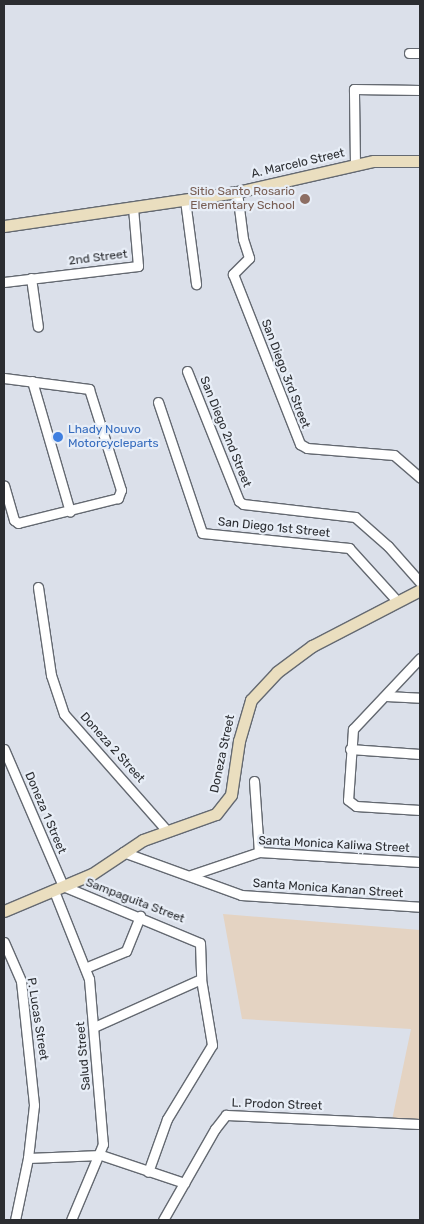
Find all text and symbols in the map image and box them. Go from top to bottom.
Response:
street label: A. Marcelo Street [250,146,346,182]
place label: Sitio Santo Rosario Elementary School [190,185,295,213]
marker: Sitio Santo Rosario Elementary School [299,193,311,205]
street label: 2nd Street [68,247,128,269]
street label: San Diego 3rd Street [258,317,312,431]
street label: San Diego 2nd Street [196,374,254,490]
place label: Lhady Nouvo Motorcycleparts [68,423,159,451]
marker: Lhady Nouvo Motorcycleparts [52,431,64,443]
street label: San Diego 1st Street [217,515,331,541]
street label: Doneza 2 Street [77,710,147,786]
street label: Doneza Street [208,714,238,794]
street label: Doneza 1 Street [21,770,69,856]
street label: Santa Monica Kaliwa Street [258,834,410,856]
street label: Sampaguita Street [84,876,186,926]
street label: Santa Monica Kanan Street [252,877,404,901]
street label: P. Lucas Street [23,977,51,1061]
street label: Salud Street [74,1021,94,1091]
street label: L. Prodon Street [231,1096,323,1114]

